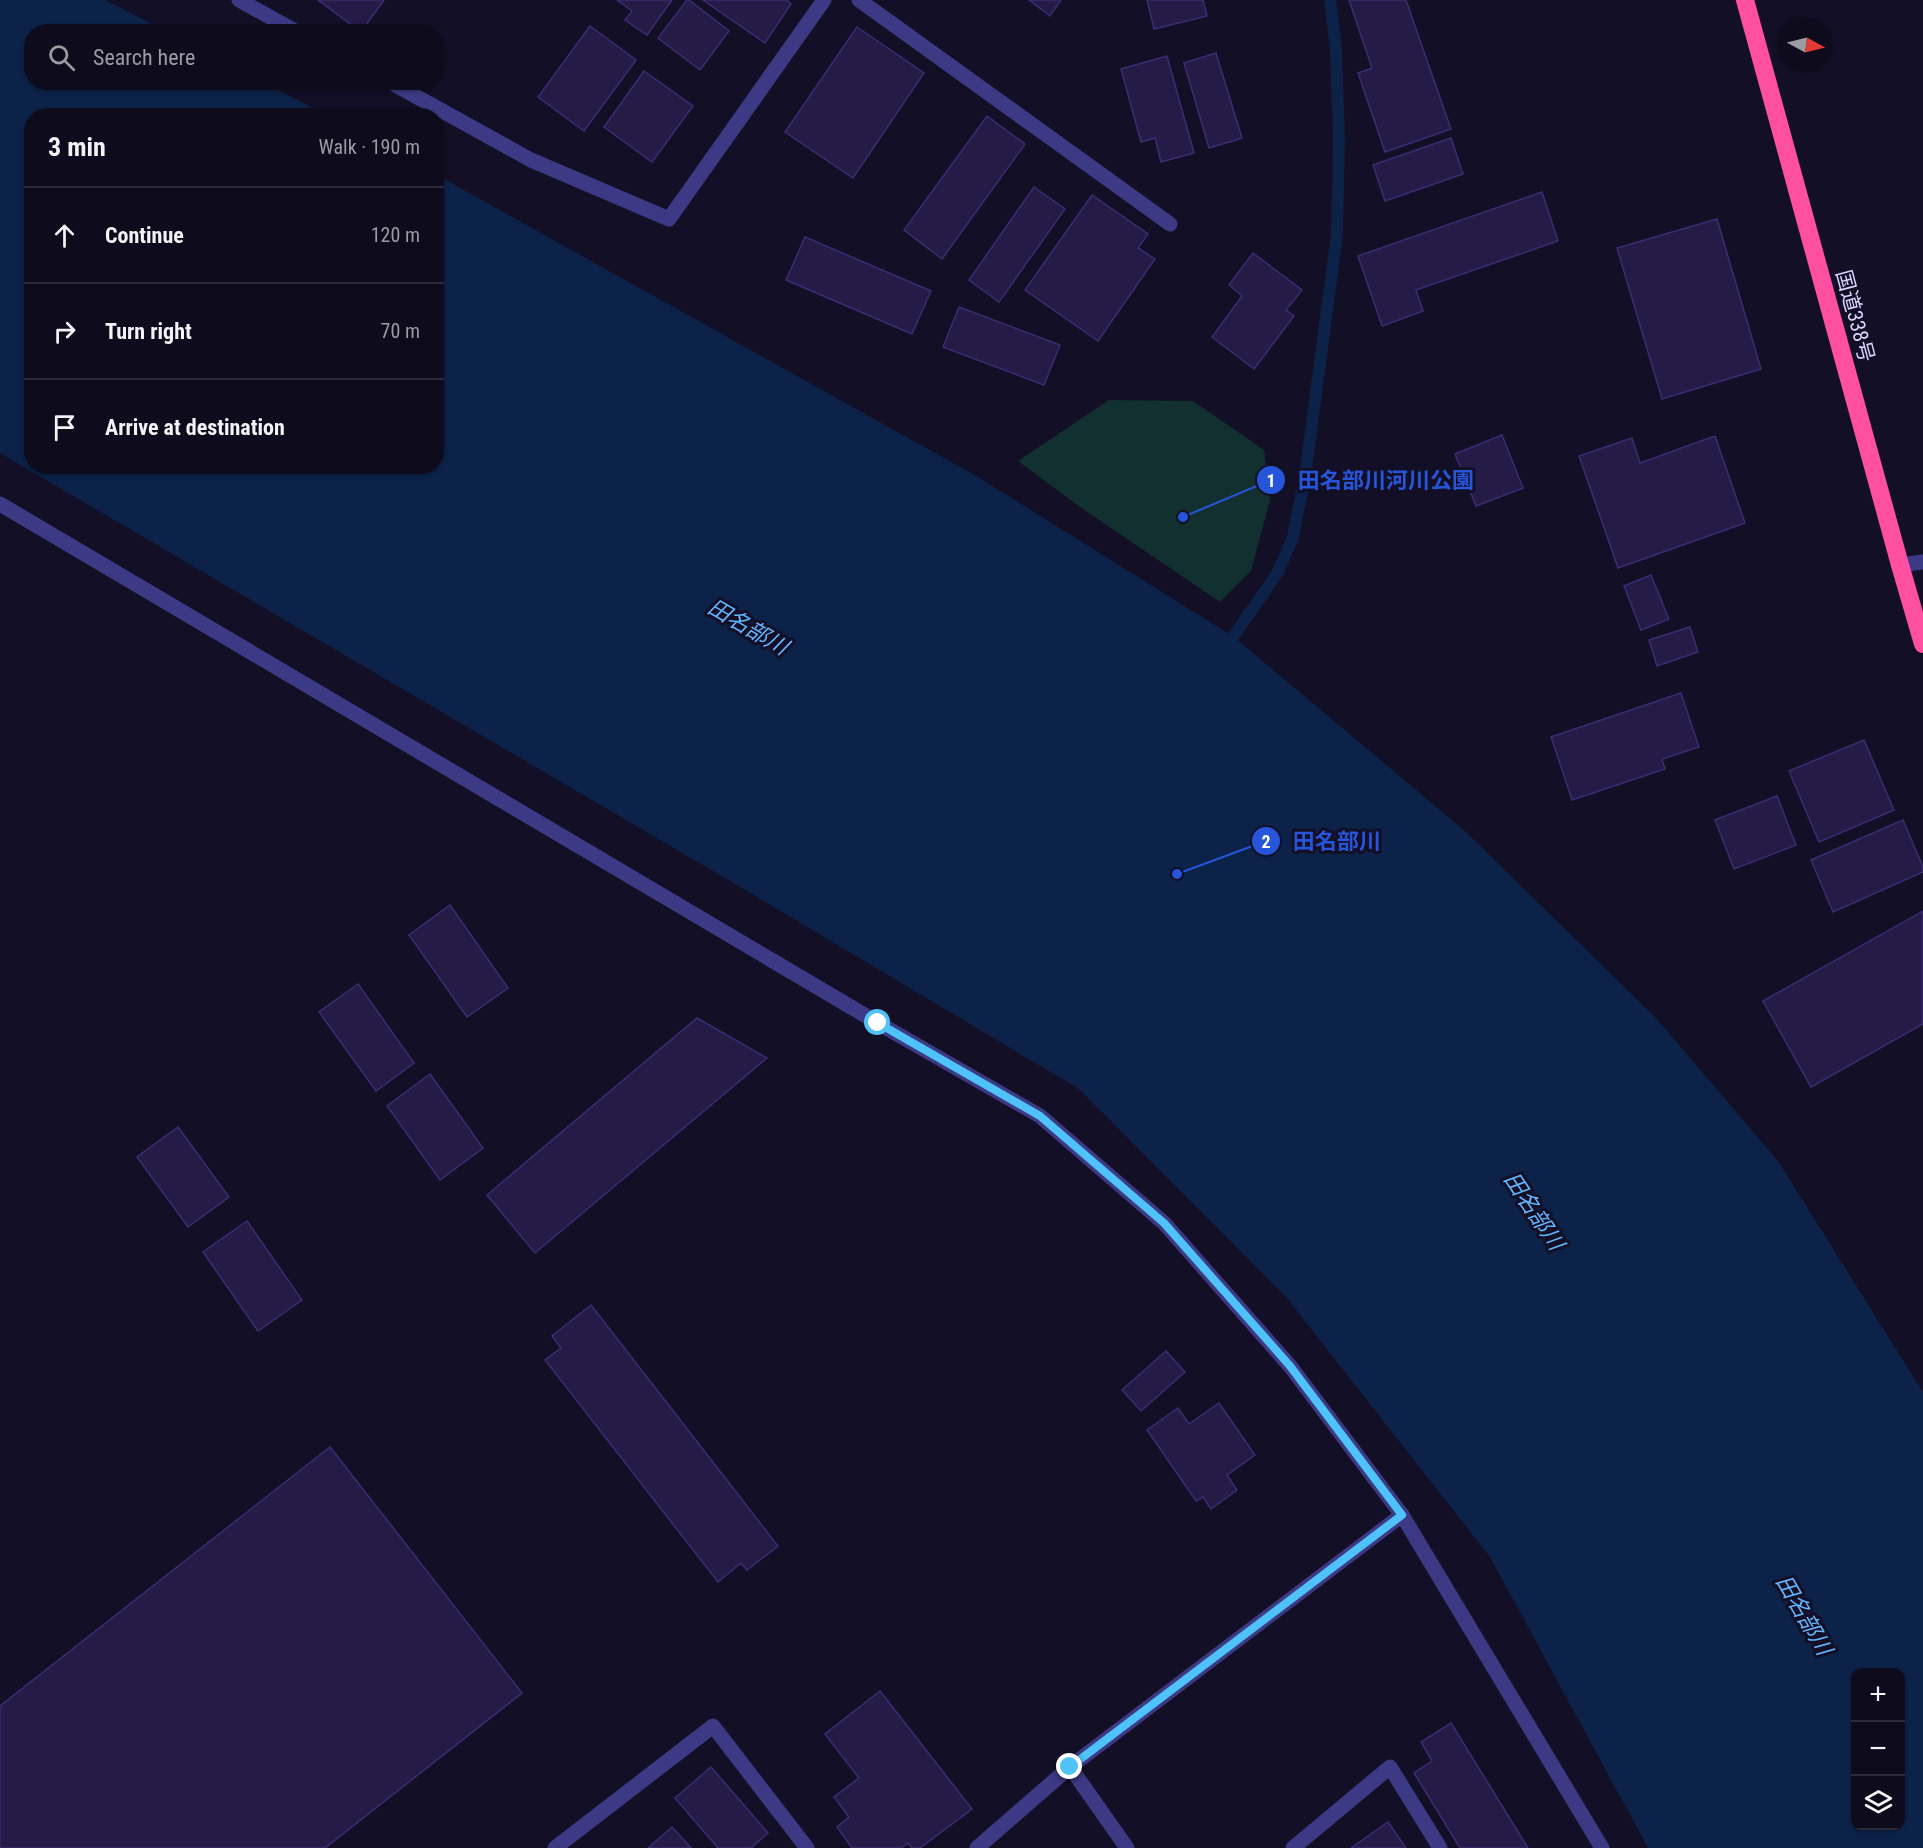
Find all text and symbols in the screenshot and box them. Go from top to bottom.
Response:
north arrow [1779,18,1833,72]
search box [24,24,444,90]
icon: search [45,41,78,74]
text: Search here [93,45,195,70]
text: 3 min [48,132,106,162]
text: Walk · 190 m [319,135,420,159]
icon: ahead [48,219,81,252]
text: Continue [105,223,184,248]
text: 120 m [371,223,420,247]
street label: 国道338号 [1831,267,1879,365]
icon: right [48,315,81,348]
text: Turn right [105,319,192,344]
text: 70 m [381,319,420,343]
icon: arrive [48,411,81,444]
text: Arrive at destination [105,415,285,440]
callout: 田名部川河川公園 [1256,460,1486,500]
text: 田名部川河川公園 [1298,468,1474,493]
text: 1 [1266,470,1276,491]
water label: 田名部川 [704,594,794,661]
callout: 田名部川 [1251,821,1393,861]
text: 田名部川 [1293,829,1381,854]
text: 2 [1261,831,1271,852]
route start [864,1009,890,1035]
water label: 田名部川 [1499,1168,1570,1256]
water label: 田名部川 [1771,1571,1838,1661]
map controls [1851,1668,1905,1830]
button: + [1851,1668,1905,1722]
button: − [1851,1722,1905,1776]
route end [1056,1753,1082,1779]
button: layers [1851,1776,1905,1830]

